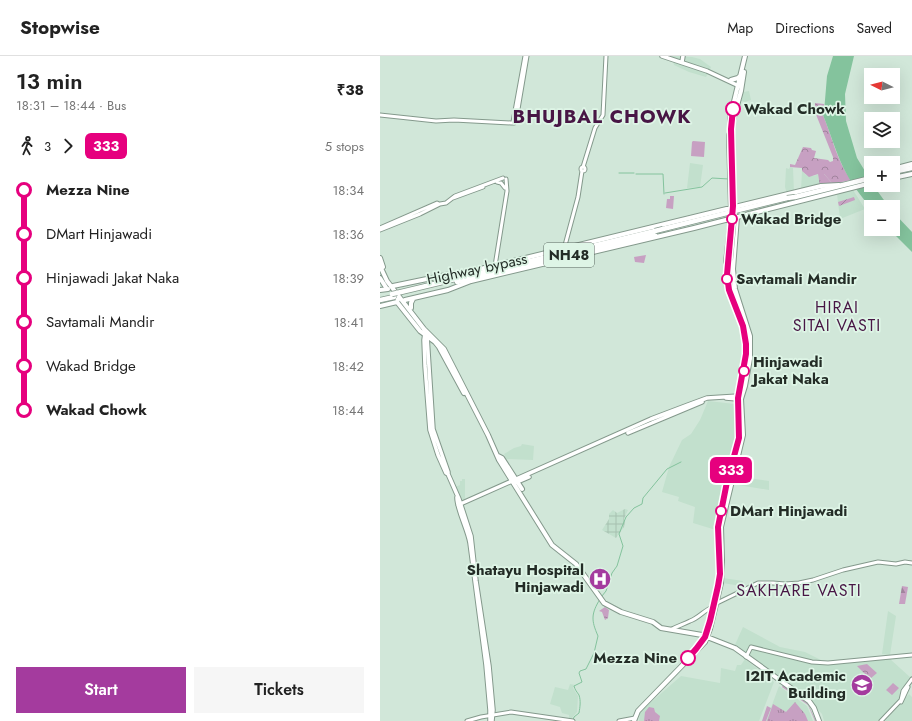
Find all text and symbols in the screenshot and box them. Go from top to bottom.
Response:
text: Stopwise [20,14,100,41]
text: Map [727,18,753,38]
text: Directions [775,18,835,38]
text: Saved [857,18,892,38]
text: 13 min [16,65,83,97]
north arrow [864,68,900,104]
map controls [864,68,900,236]
text: ₹38 [337,79,364,101]
text: 18:31 – 18:44 · Bus [16,96,126,115]
place label: Wakad Chowk [744,98,845,120]
marker: Wakad Chowk [725,101,741,117]
district label: BHUJBAL CHOWK [513,103,691,130]
button: layers [864,112,900,148]
icon: walk [16,135,38,157]
icon: forward [57,135,79,157]
text: 333 [93,136,119,156]
text: 3 [44,137,51,156]
text: 5 stops [325,137,364,156]
button: + [864,156,900,192]
text: Mezza Nine [46,179,130,201]
text: 18:34 [332,181,364,200]
button: − [864,200,900,236]
place label: Wakad Bridge [741,208,842,230]
marker: Wakad Bridge [726,213,738,225]
text: DMart Hinjawadi [46,223,152,245]
text: 18:36 [333,225,364,244]
road number: NH48 [544,243,594,267]
street label: Highway bypass [425,248,529,290]
text: Hinjawadi Jakat Naka [46,267,179,289]
place label: Savtamali Mandir [736,268,858,290]
text: 18:39 [333,269,364,288]
marker: Savtamali Mandir [721,273,733,285]
district label: HIRAI SITAI VASTI [793,296,881,337]
text: Savtamali Mandir [46,311,154,333]
text: 18:41 [334,313,364,332]
place label: Hinjawadi Jakat Naka [750,351,829,390]
text: Wakad Bridge [46,355,136,377]
text: 18:42 [332,357,364,376]
marker: Hinjawadi Jakat Naka [738,365,750,377]
text: Wakad Chowk [46,399,147,421]
text: 18:44 [332,401,364,420]
line badge: 333 [708,457,754,483]
text: 333 [718,460,744,480]
place label: DMart Hinjawadi [730,500,847,522]
marker: DMart Hinjawadi [715,505,727,517]
place label: Shatayu Hospital Hinjawadi [467,559,584,598]
hospital icon: Shatayu Hospital Hinjawadi [587,566,613,592]
district label: SAKHARE VASTI [736,579,862,602]
place label: Mezza Nine [593,647,677,669]
marker: Mezza Nine [680,650,696,666]
place label: I2IT Academic Building [745,665,846,704]
button: Start [16,667,186,713]
button: Tickets [194,667,364,713]
school or university icon: I2IT Academic Building [849,672,875,698]

